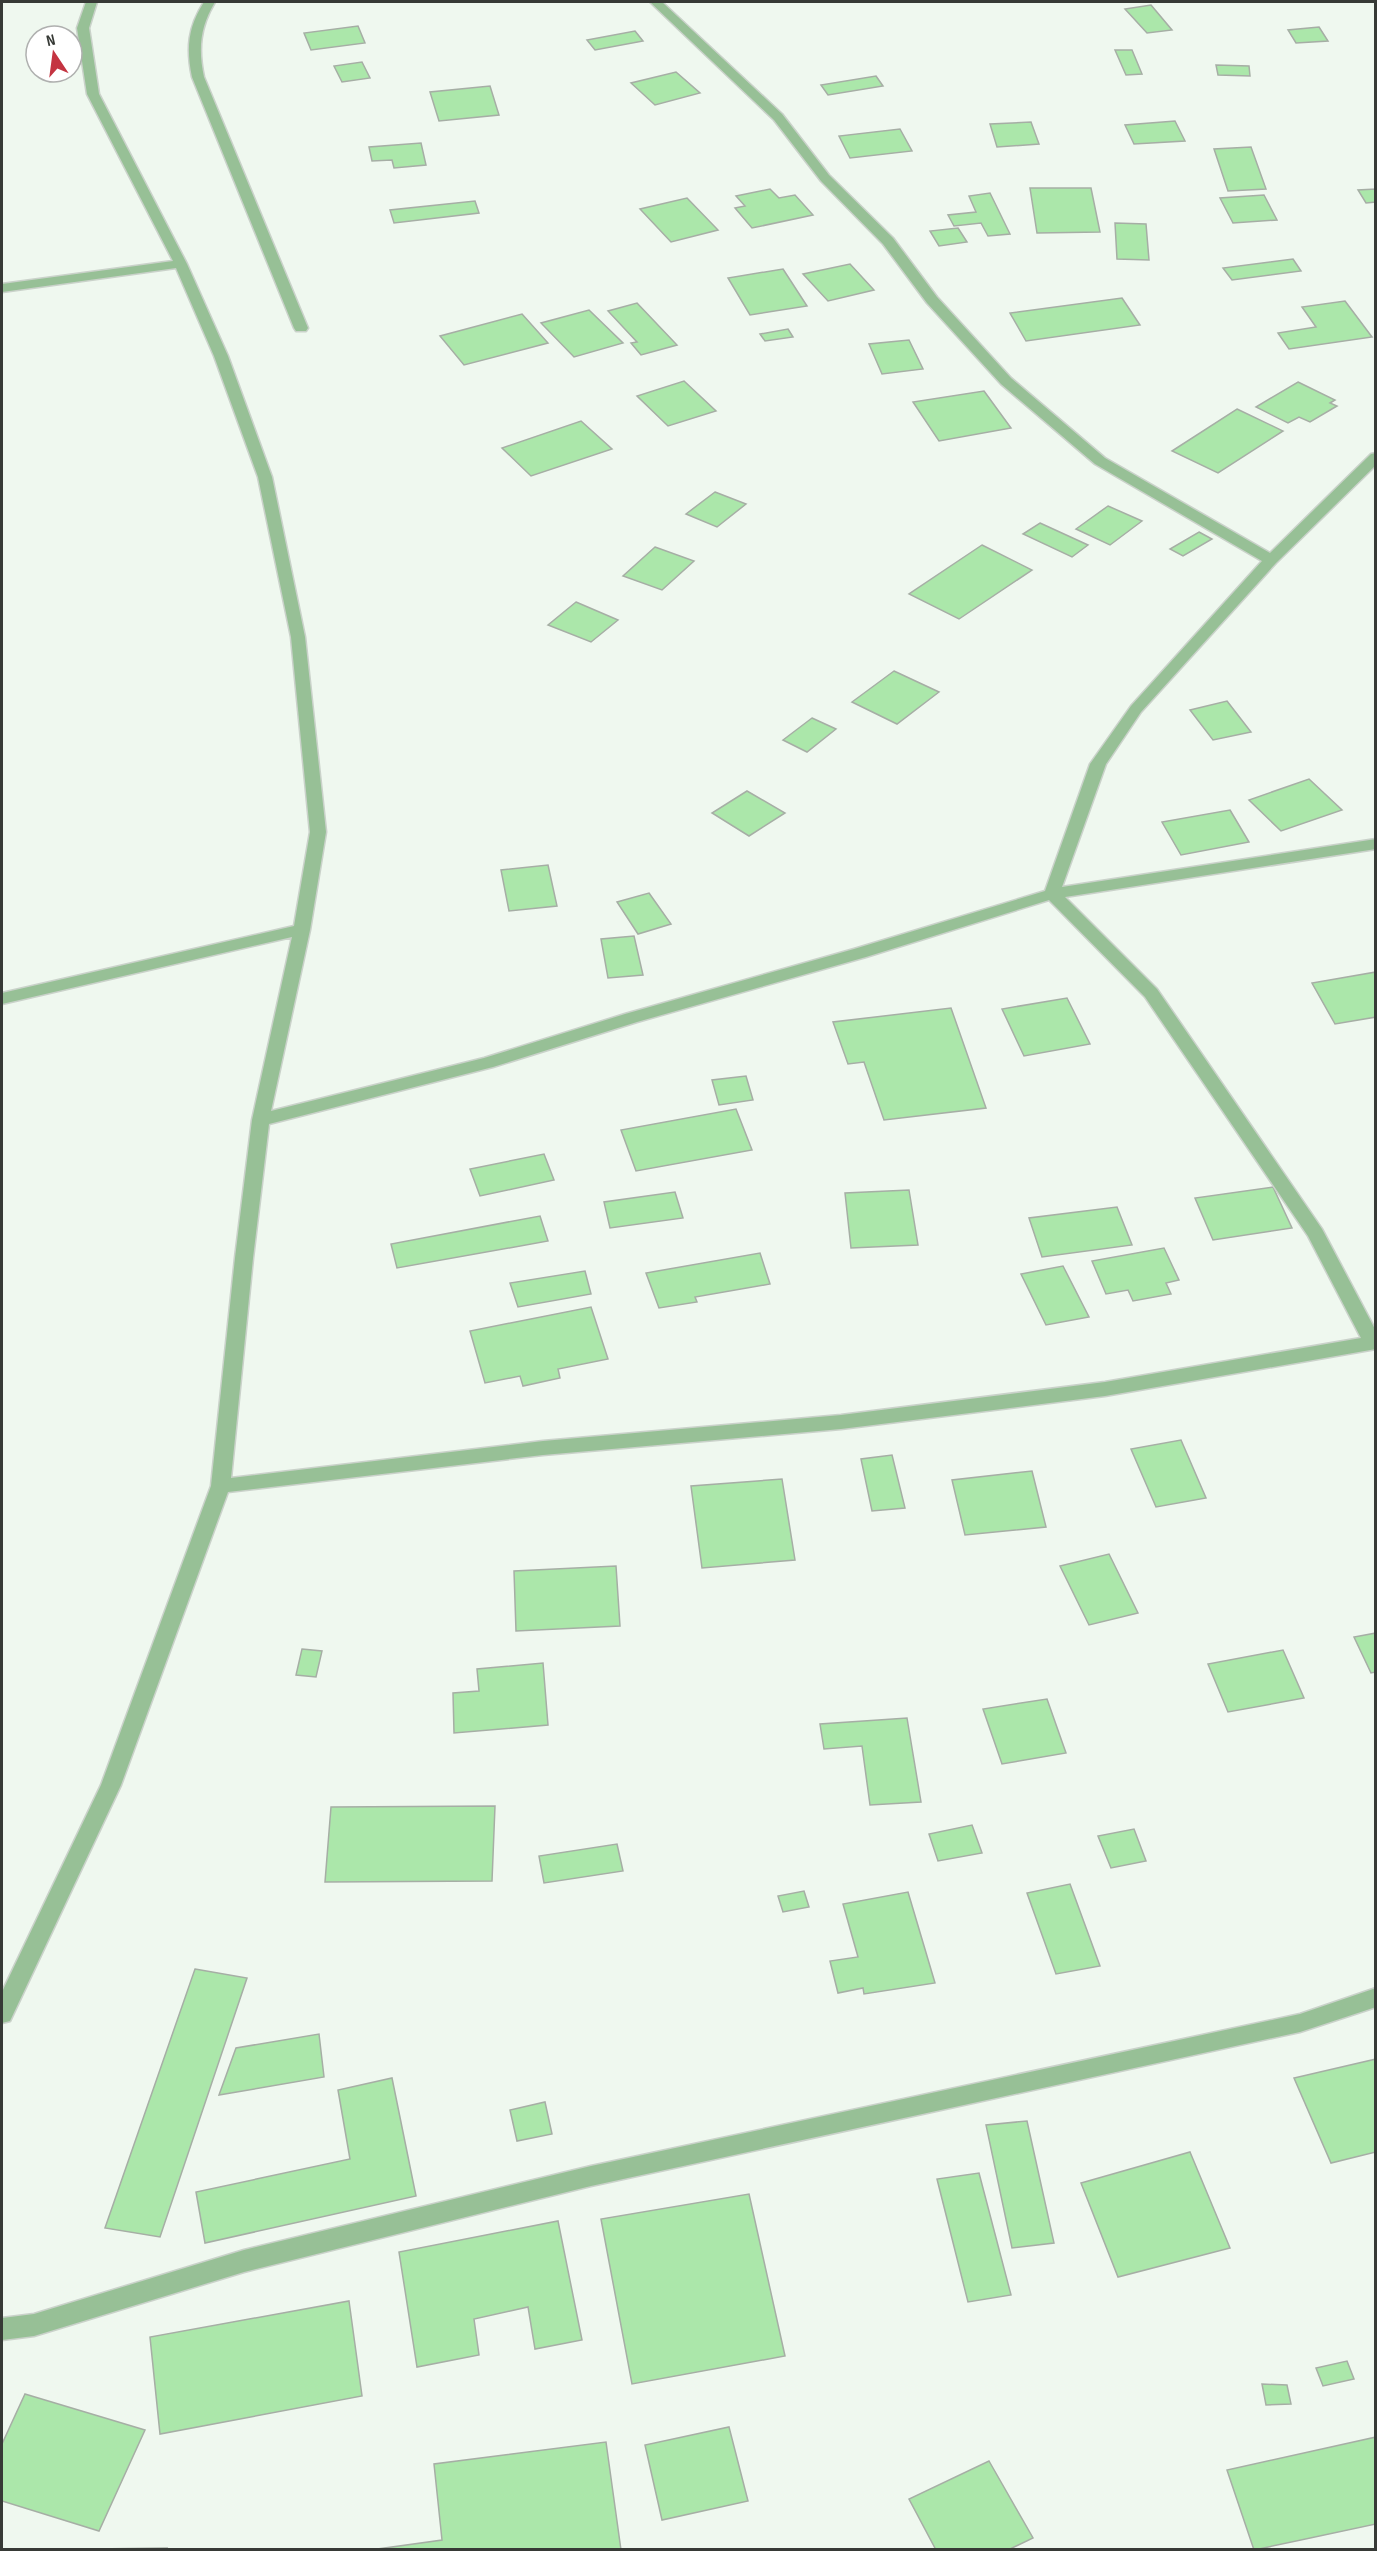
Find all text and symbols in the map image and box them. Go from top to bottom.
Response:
north arrow [24,24,84,84]
text: N [45,31,57,51]

